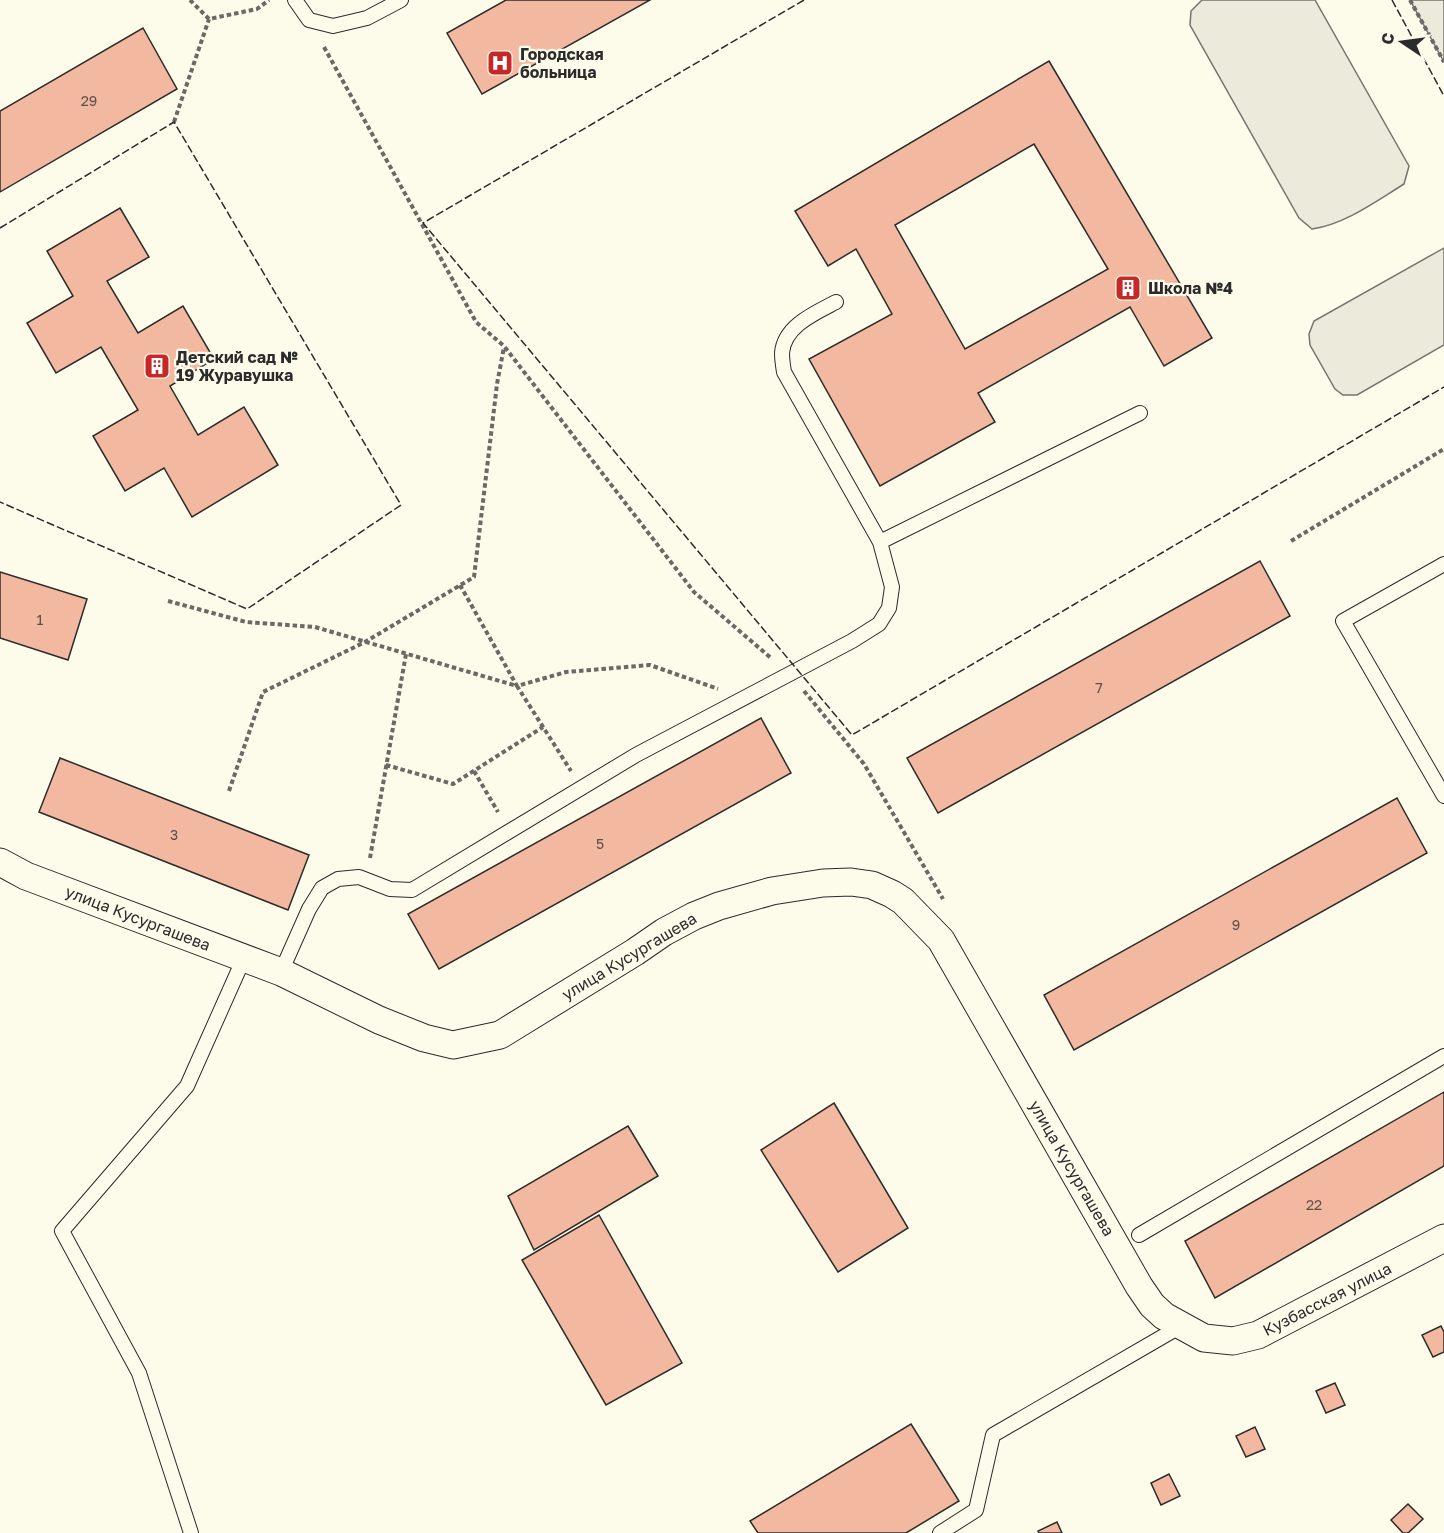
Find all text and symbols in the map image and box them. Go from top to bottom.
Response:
north arrow [1372,12,1432,72]
text: С [1376,31,1398,46]
place label: Городская больница [520,44,604,82]
hospital icon: Городская больница [485,48,515,78]
house number: 29 [81,92,97,109]
building icon: Школа №4 [1113,273,1143,303]
place label: Школа №4 [1148,278,1233,298]
place label: Детский сад № 19 Журавушка [176,347,298,385]
building icon: Детский сад № 19 Журавушка [142,351,172,381]
house number: 1 [37,611,44,628]
house number: 7 [1095,679,1103,696]
house number: 3 [170,826,178,843]
house number: 5 [596,835,604,852]
street label: улица Кусургашева [63,881,213,955]
street label: улица Кусургашева [558,908,700,1004]
house number: 9 [1232,916,1240,933]
street label: улица Кусургашева [1025,1096,1119,1240]
house number: 22 [1306,1196,1322,1213]
street label: Кузбасская улица [1259,1258,1395,1340]

